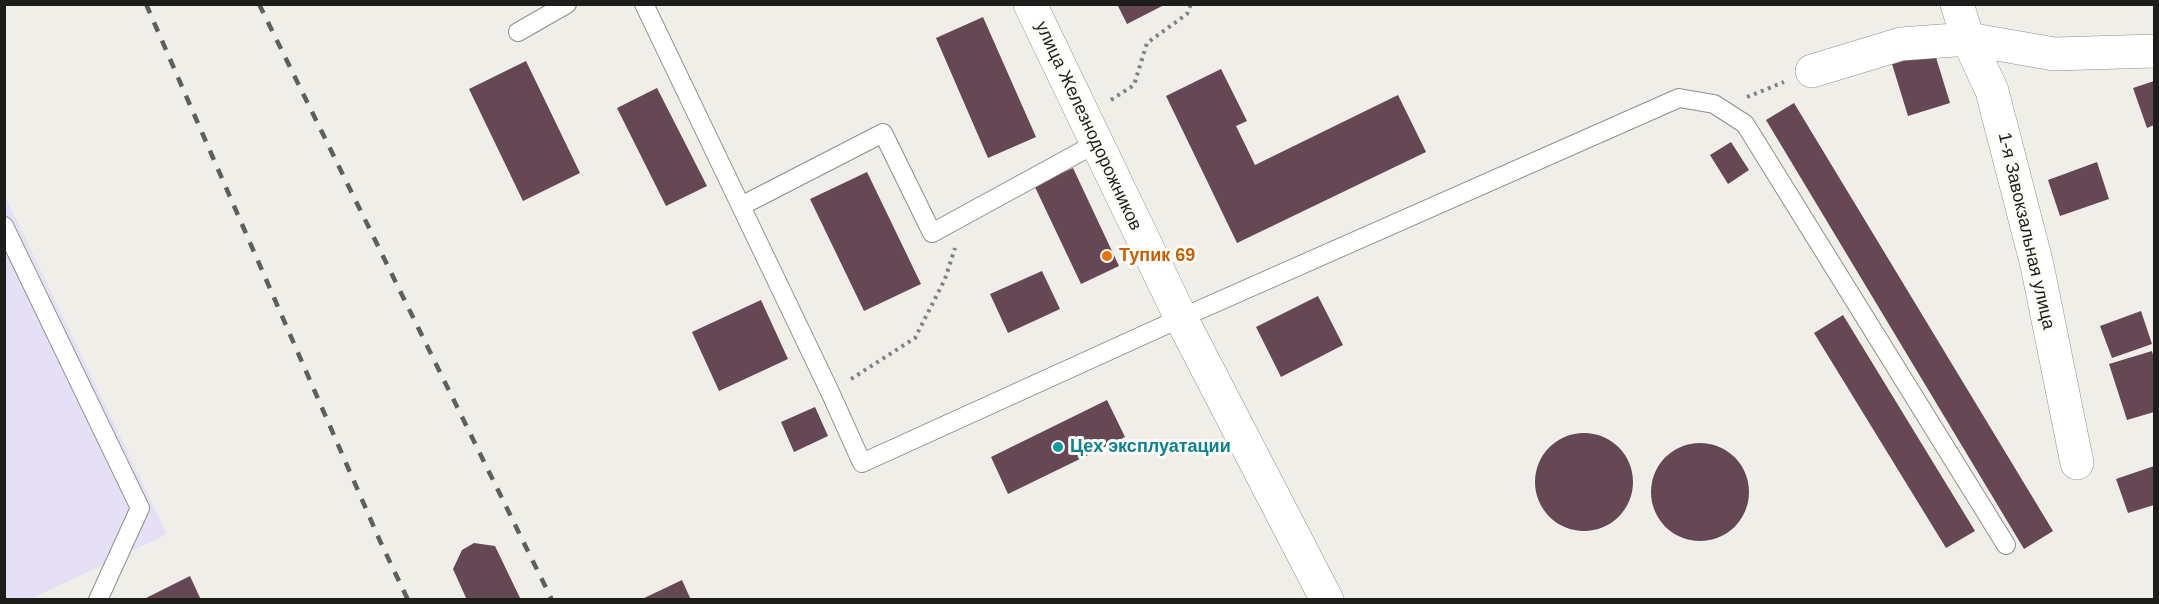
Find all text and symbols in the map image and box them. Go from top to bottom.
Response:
street label: улица Железнодорожников [1030,18,1146,234]
street label: 1-я Завокзальная улица [1993,130,2059,332]
place label: Тупик 69 [1119,245,1195,267]
marker: Тупик 69 [1100,249,1114,263]
place label: Цех эксплуатации [1070,436,1231,458]
marker: Цех эксплуатации [1051,440,1065,454]

